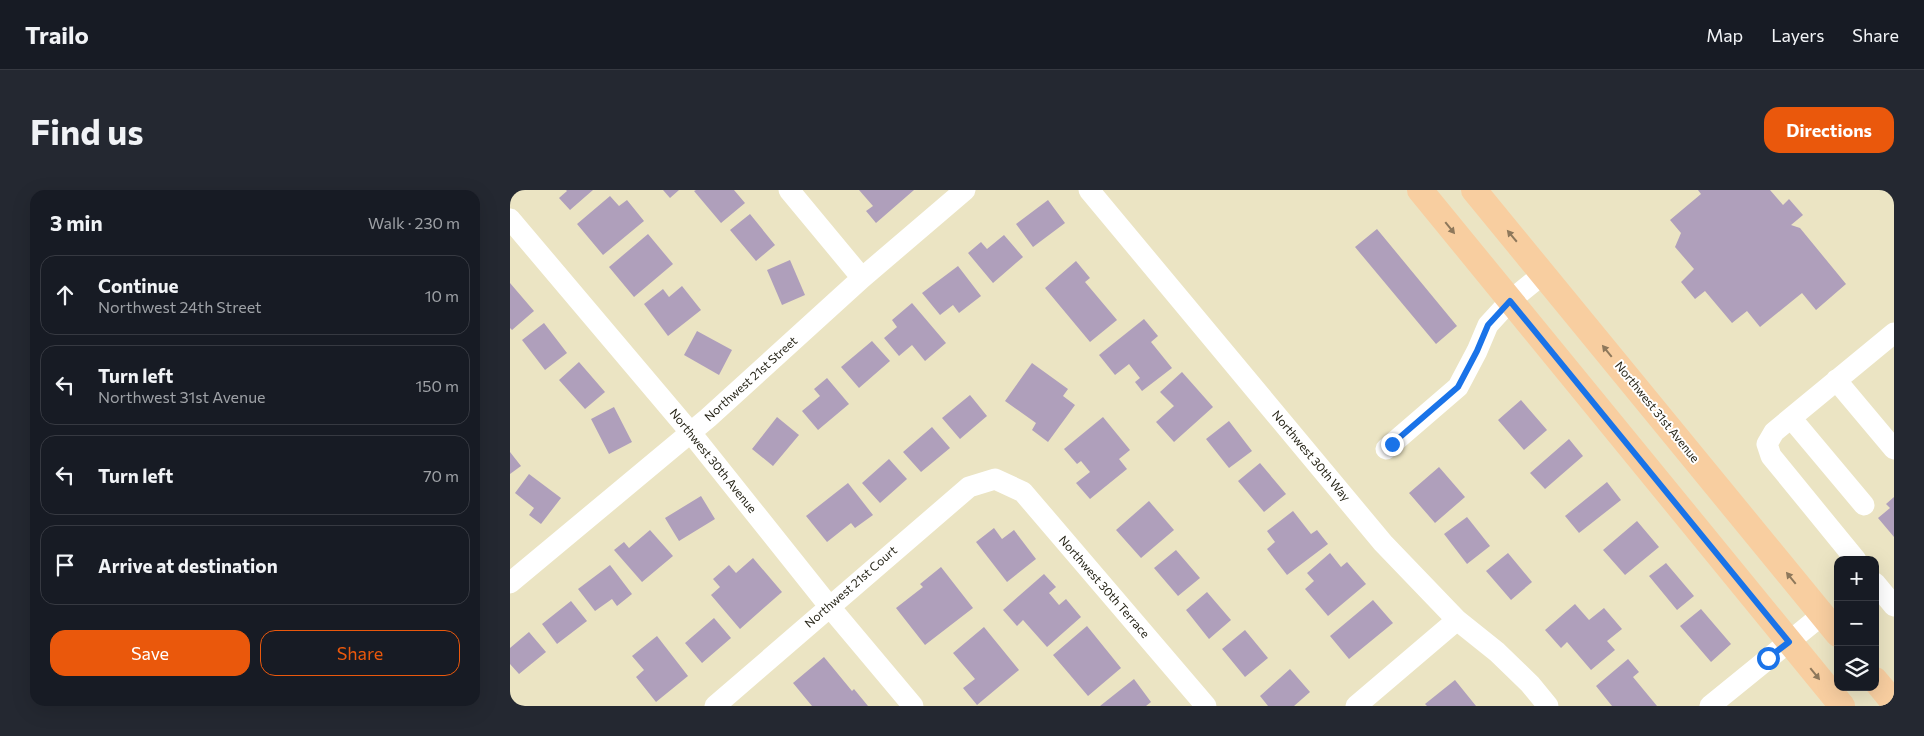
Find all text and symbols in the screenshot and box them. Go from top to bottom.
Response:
text: Trailo [25,20,89,49]
text: Map [1706,24,1743,46]
text: Layers [1771,24,1824,46]
text: Share [1852,24,1899,46]
button: Directions [1764,107,1894,153]
text: Find us [30,109,144,152]
text: 3 min [50,210,103,235]
text: Walk · 230 m [368,213,460,232]
one-way arrow [1445,221,1456,234]
one-way arrow [1507,230,1518,243]
text: Continue [98,274,178,297]
icon: ahead [51,281,79,309]
text: 10 m [425,286,459,305]
text: Northwest 24th Street [98,297,262,316]
street label: Northwest 21st Street [701,333,799,423]
one-way arrow [1601,345,1612,358]
street label: Northwest 31st Avenue [1613,358,1703,465]
text: Turn left [98,364,173,387]
icon: left [51,371,79,399]
text: 150 m [416,376,459,395]
text: Northwest 31st Avenue [98,387,266,406]
street label: Northwest 30th Avenue [667,406,760,515]
street label: Northwest 30th Way [1270,407,1354,503]
route end [1381,433,1404,456]
icon: left [51,461,79,489]
text: Turn left [98,464,173,487]
text: 70 m [423,466,459,485]
street label: Northwest 30th Terrace [1057,532,1153,640]
street label: Northwest 21st Court [801,542,899,630]
icon: arrive [51,551,79,579]
text: Arrive at destination [98,554,278,577]
map controls [1834,556,1879,691]
button: + [1834,556,1879,601]
one-way arrow [1786,571,1797,584]
button: − [1834,601,1879,646]
button: Save [50,630,250,676]
button: Share [260,630,460,676]
button: layers [1834,646,1879,691]
route start [1757,647,1780,670]
one-way arrow [1810,667,1821,680]

